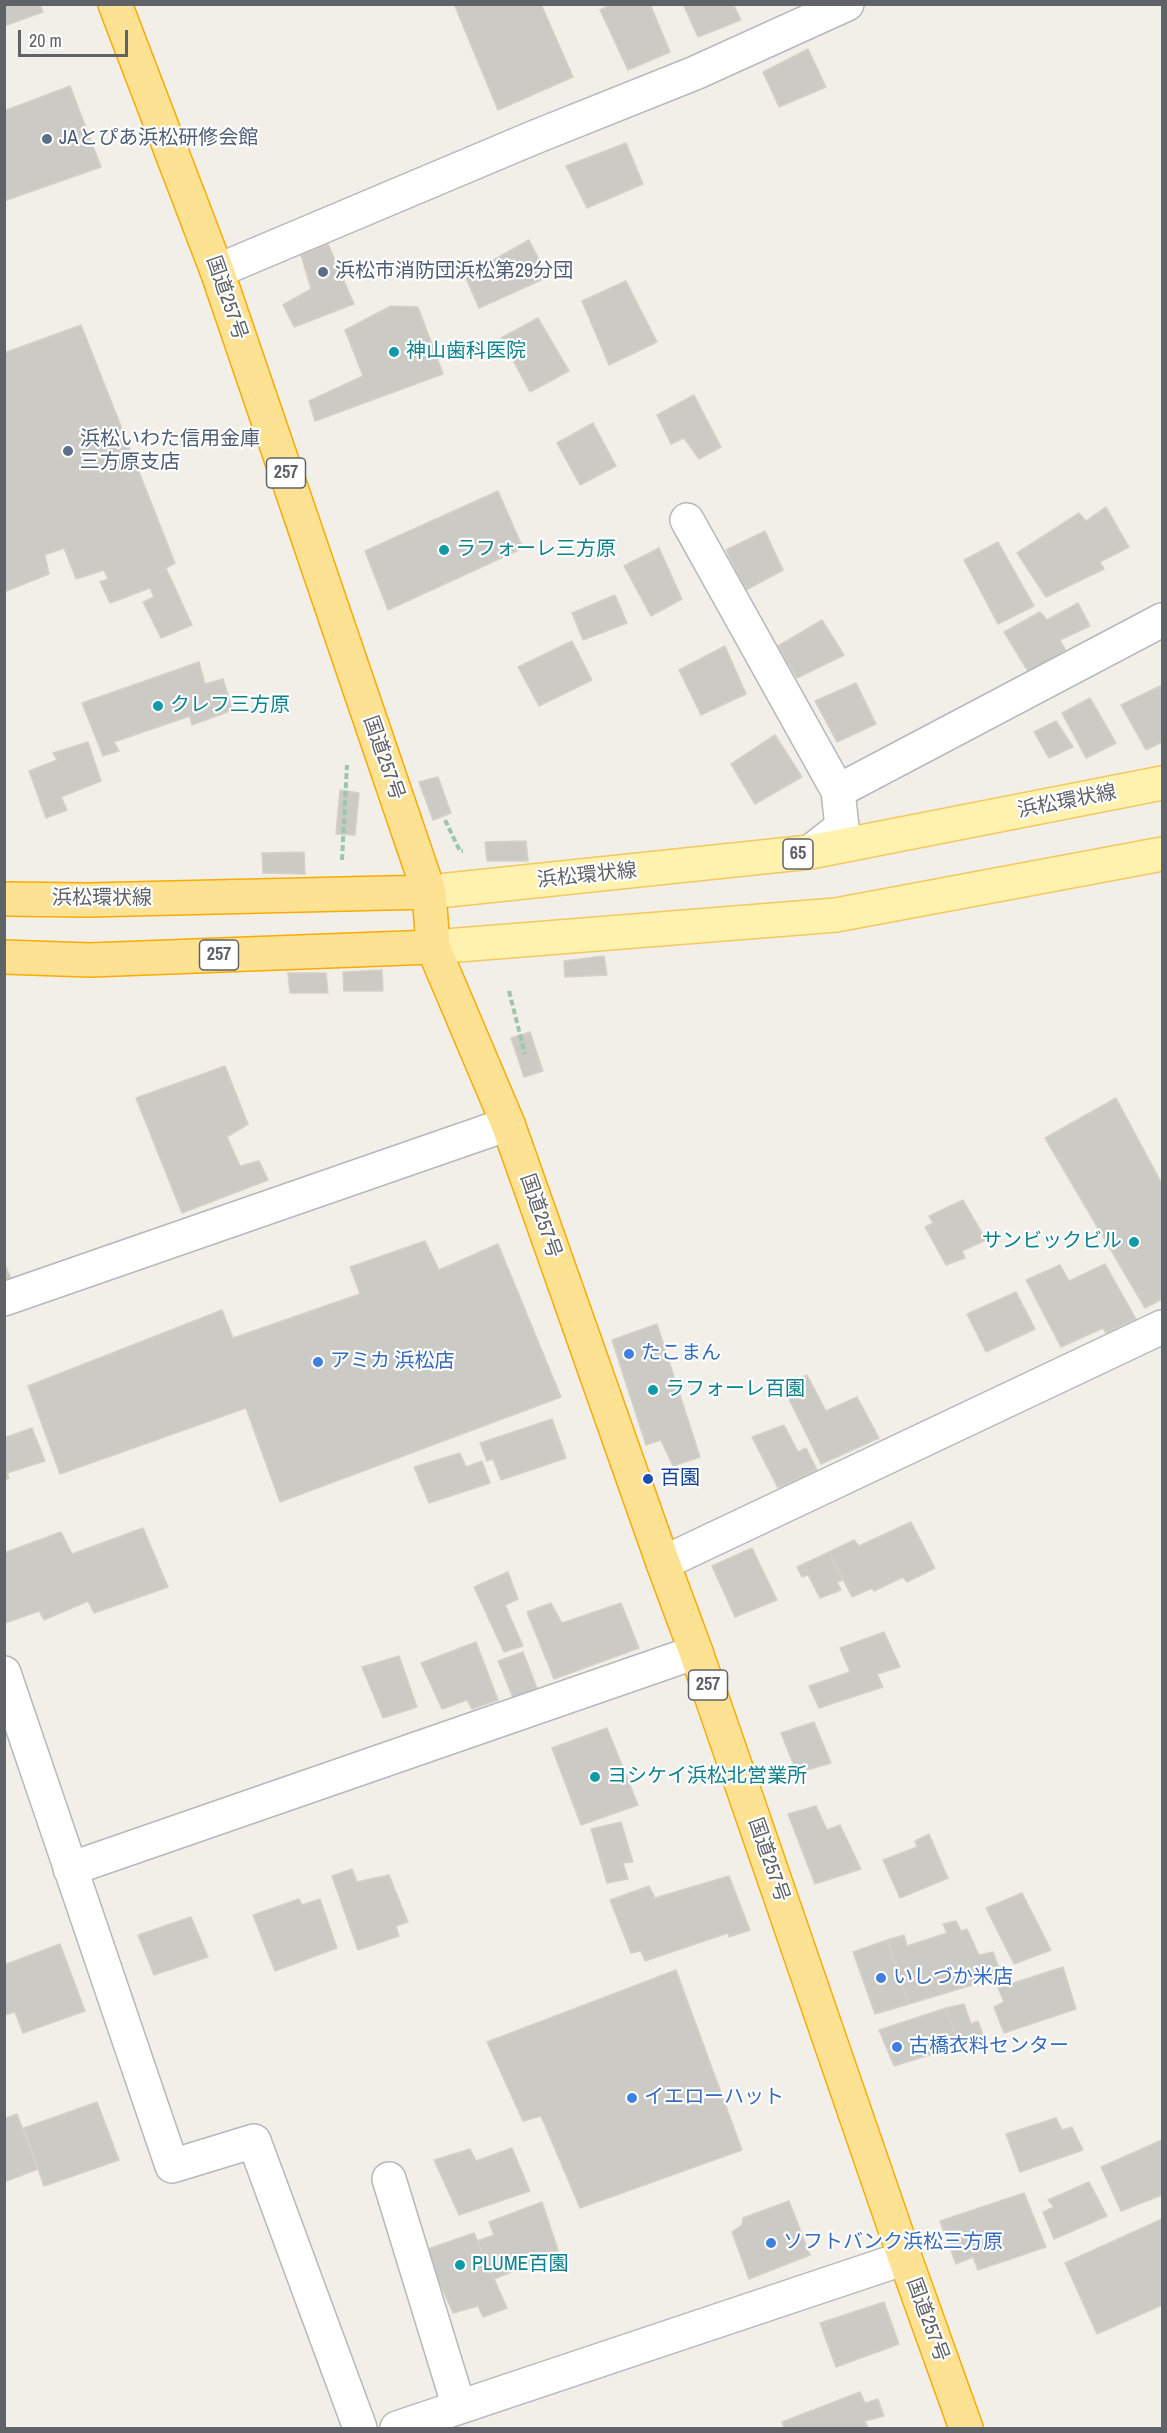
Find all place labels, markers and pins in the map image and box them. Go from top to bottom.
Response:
place label: JAとぴあ浜松研修会館 [59,127,258,151]
marker: JAとぴあ浜松研修会館 [40,132,54,146]
place label: 浜松市消防団浜松第29分団 [335,260,573,284]
marker: 浜松市消防団浜松第29分団 [316,265,330,279]
place label: 神山歯科医院 [406,340,526,364]
marker: 神山歯科医院 [387,345,401,359]
place label: 浜松いわた信用金庫 三方原支店 [80,428,260,475]
marker: 浜松いわた信用金庫 三方原支店 [61,444,75,458]
place label: ラフォーレ三方原 [456,538,616,562]
marker: ラフォーレ三方原 [437,543,451,557]
place label: クレフ三方原 [170,694,290,718]
marker: クレフ三方原 [151,699,165,713]
place label: サンビックビル [982,1230,1122,1254]
marker: サンビックビル [1127,1235,1141,1249]
place label: たこまん [641,1342,721,1366]
marker: たこまん [622,1347,636,1361]
place label: アミカ 浜松店 [330,1350,455,1374]
marker: アミカ 浜松店 [311,1355,325,1369]
place label: ラフォーレ百園 [665,1378,805,1402]
marker: ラフォーレ百園 [646,1383,660,1397]
place label: 百園 [660,1467,700,1491]
marker: 百園 [641,1472,655,1486]
place label: ヨシケイ浜松北営業所 [607,1765,807,1789]
marker: ヨシケイ浜松北営業所 [588,1770,602,1784]
place label: いしづか米店 [893,1966,1013,1990]
marker: いしづか米店 [874,1971,888,1985]
place label: 古橋衣料センター [909,2035,1069,2059]
marker: 古橋衣料センター [890,2040,904,2054]
place label: イエローハット [644,2086,784,2110]
marker: イエローハット [625,2091,639,2105]
place label: ソフトバンク浜松三方原 [783,2231,1003,2255]
marker: ソフトバンク浜松三方原 [764,2236,778,2250]
place label: PLUME百園 [472,2253,568,2277]
marker: PLUME百園 [453,2258,467,2272]

